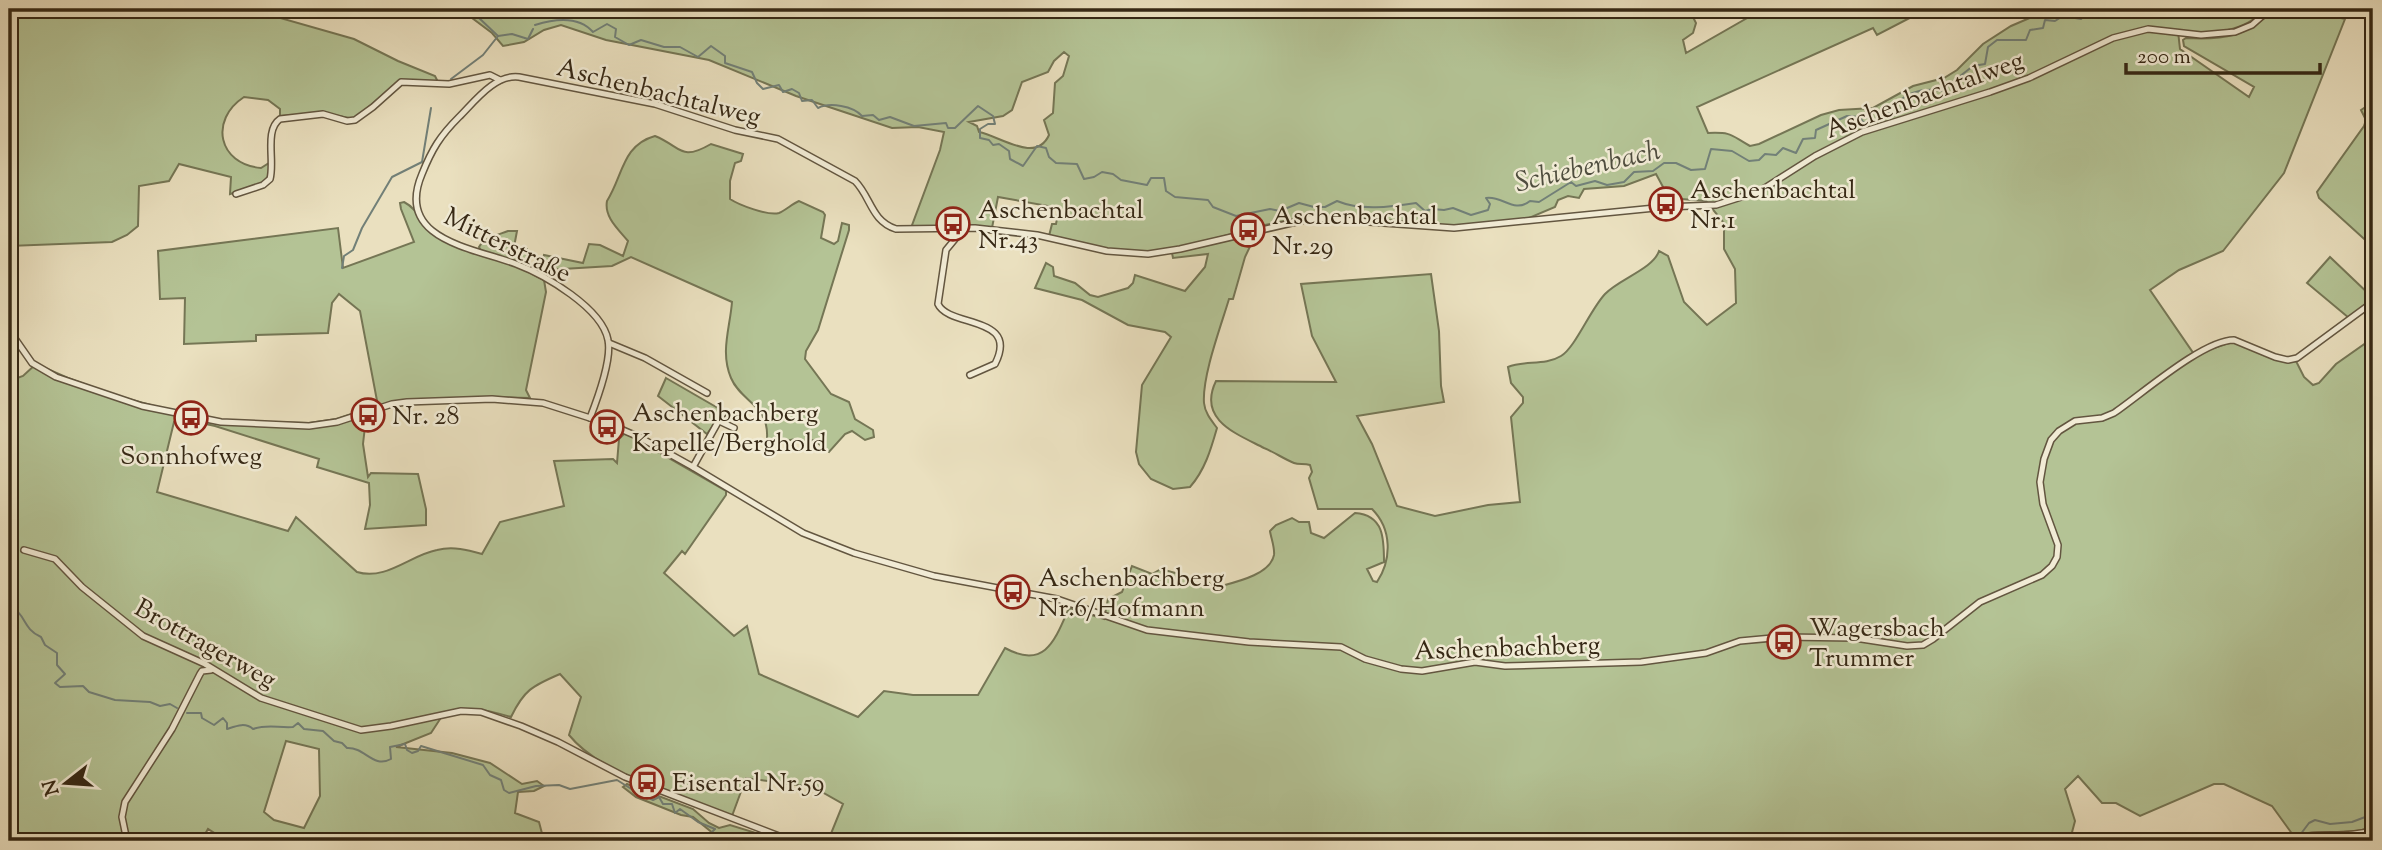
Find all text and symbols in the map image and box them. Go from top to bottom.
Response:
scale bar [2126,32,2321,76]
street label: Aschenbachtalweg [1820,43,2029,149]
text: 200 m [2137,43,2191,73]
street label: Aschenbachtalweg [553,50,764,137]
water label: Schiebenbach [1511,132,1665,204]
place label: Aschenbachtal Nr.1 [1690,173,1856,240]
bus stop icon: Aschenbachtal Nr.1 [1647,185,1685,223]
place label: Aschenbachtal Nr.43 [978,193,1144,260]
street label: Mitterstraße [437,199,577,293]
place label: Aschenbachtal Nr.29 [1272,199,1438,266]
bus stop icon: Aschenbachtal Nr.43 [934,205,972,243]
bus stop icon: Aschenbachtal Nr.29 [1229,211,1267,249]
bus stop icon: Nr. 28 [349,396,387,434]
place label: Aschenbachberg Kapelle/Berghold [632,396,827,463]
bus stop icon: Sonnhofweg [172,399,210,437]
place label: Nr. 28 [392,399,459,436]
bus stop icon: Aschenbachberg Kapelle/Berghold [588,408,626,446]
place label: Sonnhofweg [120,439,262,476]
place label: Aschenbachberg Nr.6/Hofmann [1038,561,1224,628]
bus stop icon: Aschenbachberg Nr.6/Hofmann [994,573,1032,611]
street label: Brottragerweg [127,591,283,700]
place label: Wagersbach Trummer [1809,611,1945,678]
bus stop icon: Wagersbach Trummer [1765,623,1803,661]
street label: Aschenbachberg [1413,628,1601,671]
north arrow [32,748,102,818]
bus stop icon: Eisental Nr.59 [628,763,666,801]
place label: Eisental Nr.59 [672,766,824,803]
text: N [37,776,67,798]

